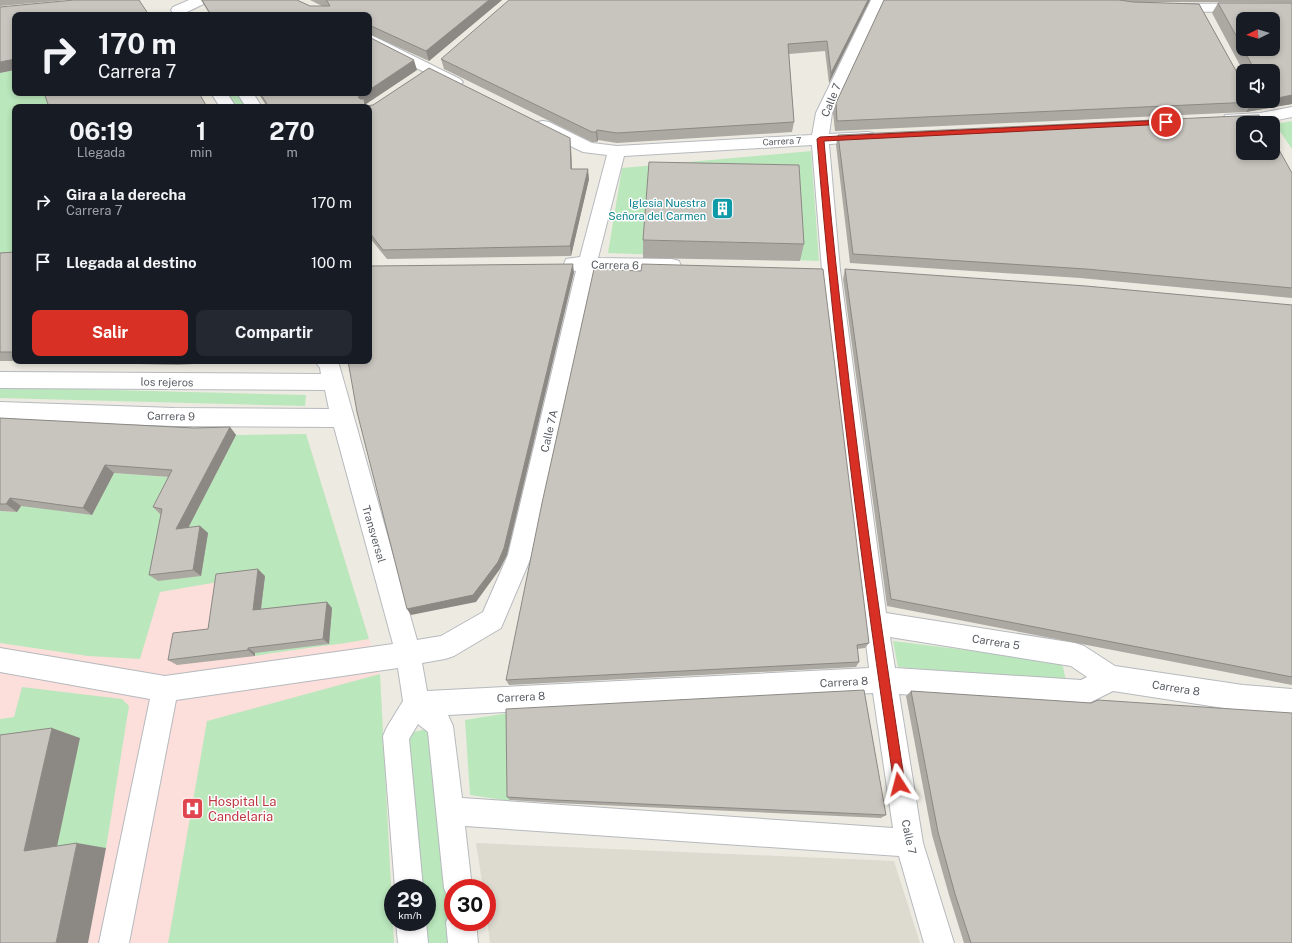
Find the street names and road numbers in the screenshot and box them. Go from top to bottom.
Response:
street label: Calle 7 [819,81,843,119]
street label: Carrera 7 [762,134,802,148]
street label: Carrera 6 [591,259,639,271]
street label: los rejeros [140,376,194,388]
street label: Calle 7A [538,408,560,453]
street label: Carrera 9 [147,410,195,422]
street label: Transversal [360,504,388,564]
street label: Carrera 5 [971,632,1021,652]
street label: Carrera 8 [820,675,868,689]
street label: Carrera 8 [1151,678,1201,698]
street label: Carrera 8 [497,690,545,704]
street label: Calle 7 [899,819,919,856]

